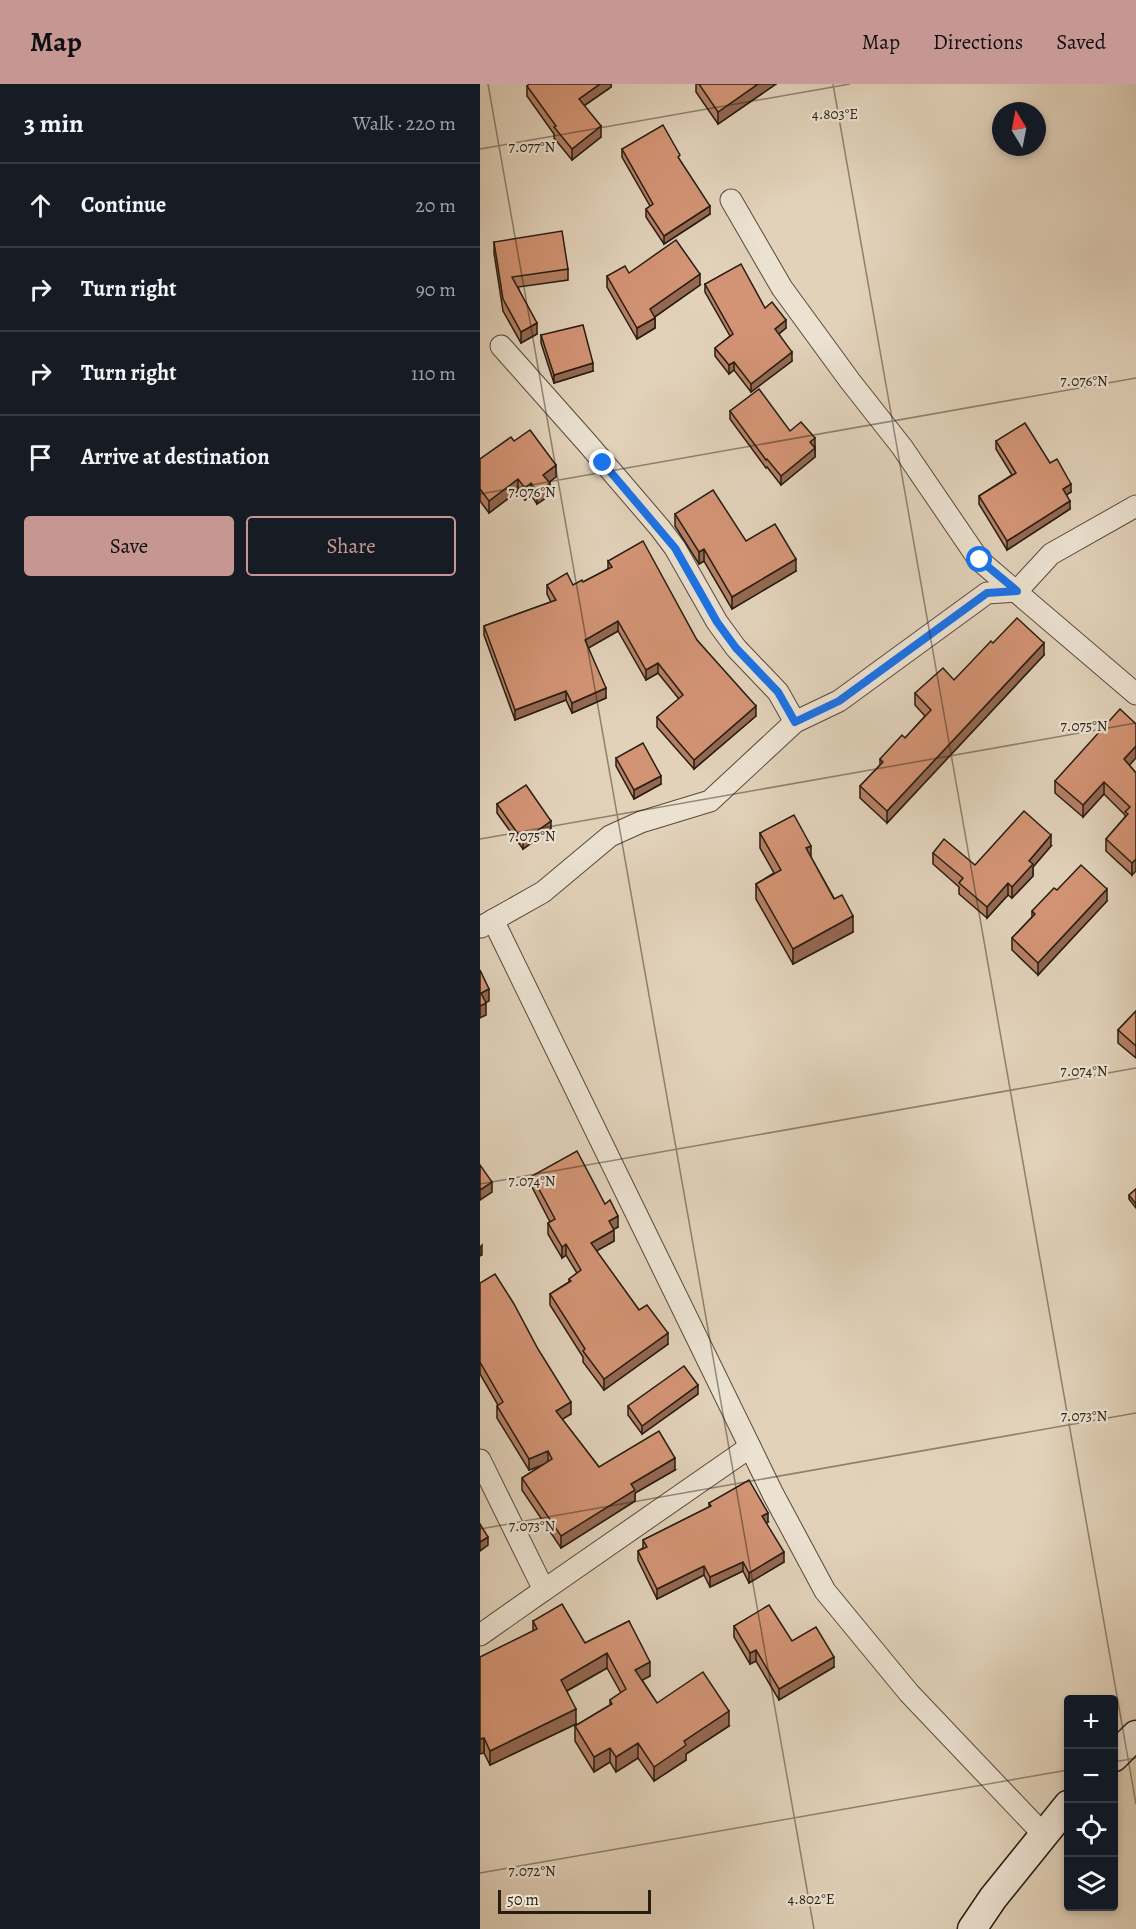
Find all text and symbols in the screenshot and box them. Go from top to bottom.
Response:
text: Map [30,23,82,61]
text: Map [862,28,900,56]
text: Directions [933,28,1023,56]
text: Saved [1056,28,1106,56]
north arrow [992,102,1046,156]
text: 4.803°E [812,104,858,124]
text: 3 min [24,106,84,141]
text: Walk · 220 m [353,110,456,137]
text: 7.077°N [509,137,556,157]
icon: ahead [24,189,57,222]
text: Continue [81,190,166,220]
text: 20 m [415,192,456,219]
icon: right [24,273,57,306]
text: Turn right [81,274,177,304]
text: 90 m [416,276,456,303]
icon: right [24,357,57,390]
text: Turn right [81,358,177,388]
text: 110 m [411,360,456,387]
text: 7.076°N [1060,371,1108,391]
icon: arrive [24,441,57,474]
text: Arrive at destination [81,442,270,472]
route end [589,449,615,475]
text: 7.076°N [508,482,556,502]
button: Save [24,516,234,576]
button: Share [246,516,456,576]
route start [966,546,992,572]
text: 7.075°N [1061,716,1108,736]
text: 7.075°N [509,826,556,846]
text: 7.074°N [1060,1061,1108,1081]
text: 7.074°N [508,1171,556,1191]
text: 7.073°N [1061,1406,1108,1426]
text: 7.073°N [509,1516,556,1536]
map controls [1064,1695,1118,1911]
button: + [1064,1695,1118,1749]
button: − [1064,1749,1118,1803]
button: locate [1064,1803,1118,1857]
button: layers [1064,1857,1118,1911]
text: 7.072°N [508,1861,556,1881]
scale bar [498,1887,651,1914]
text: 50 m [507,1889,539,1911]
text: 4.802°E [787,1889,835,1909]

